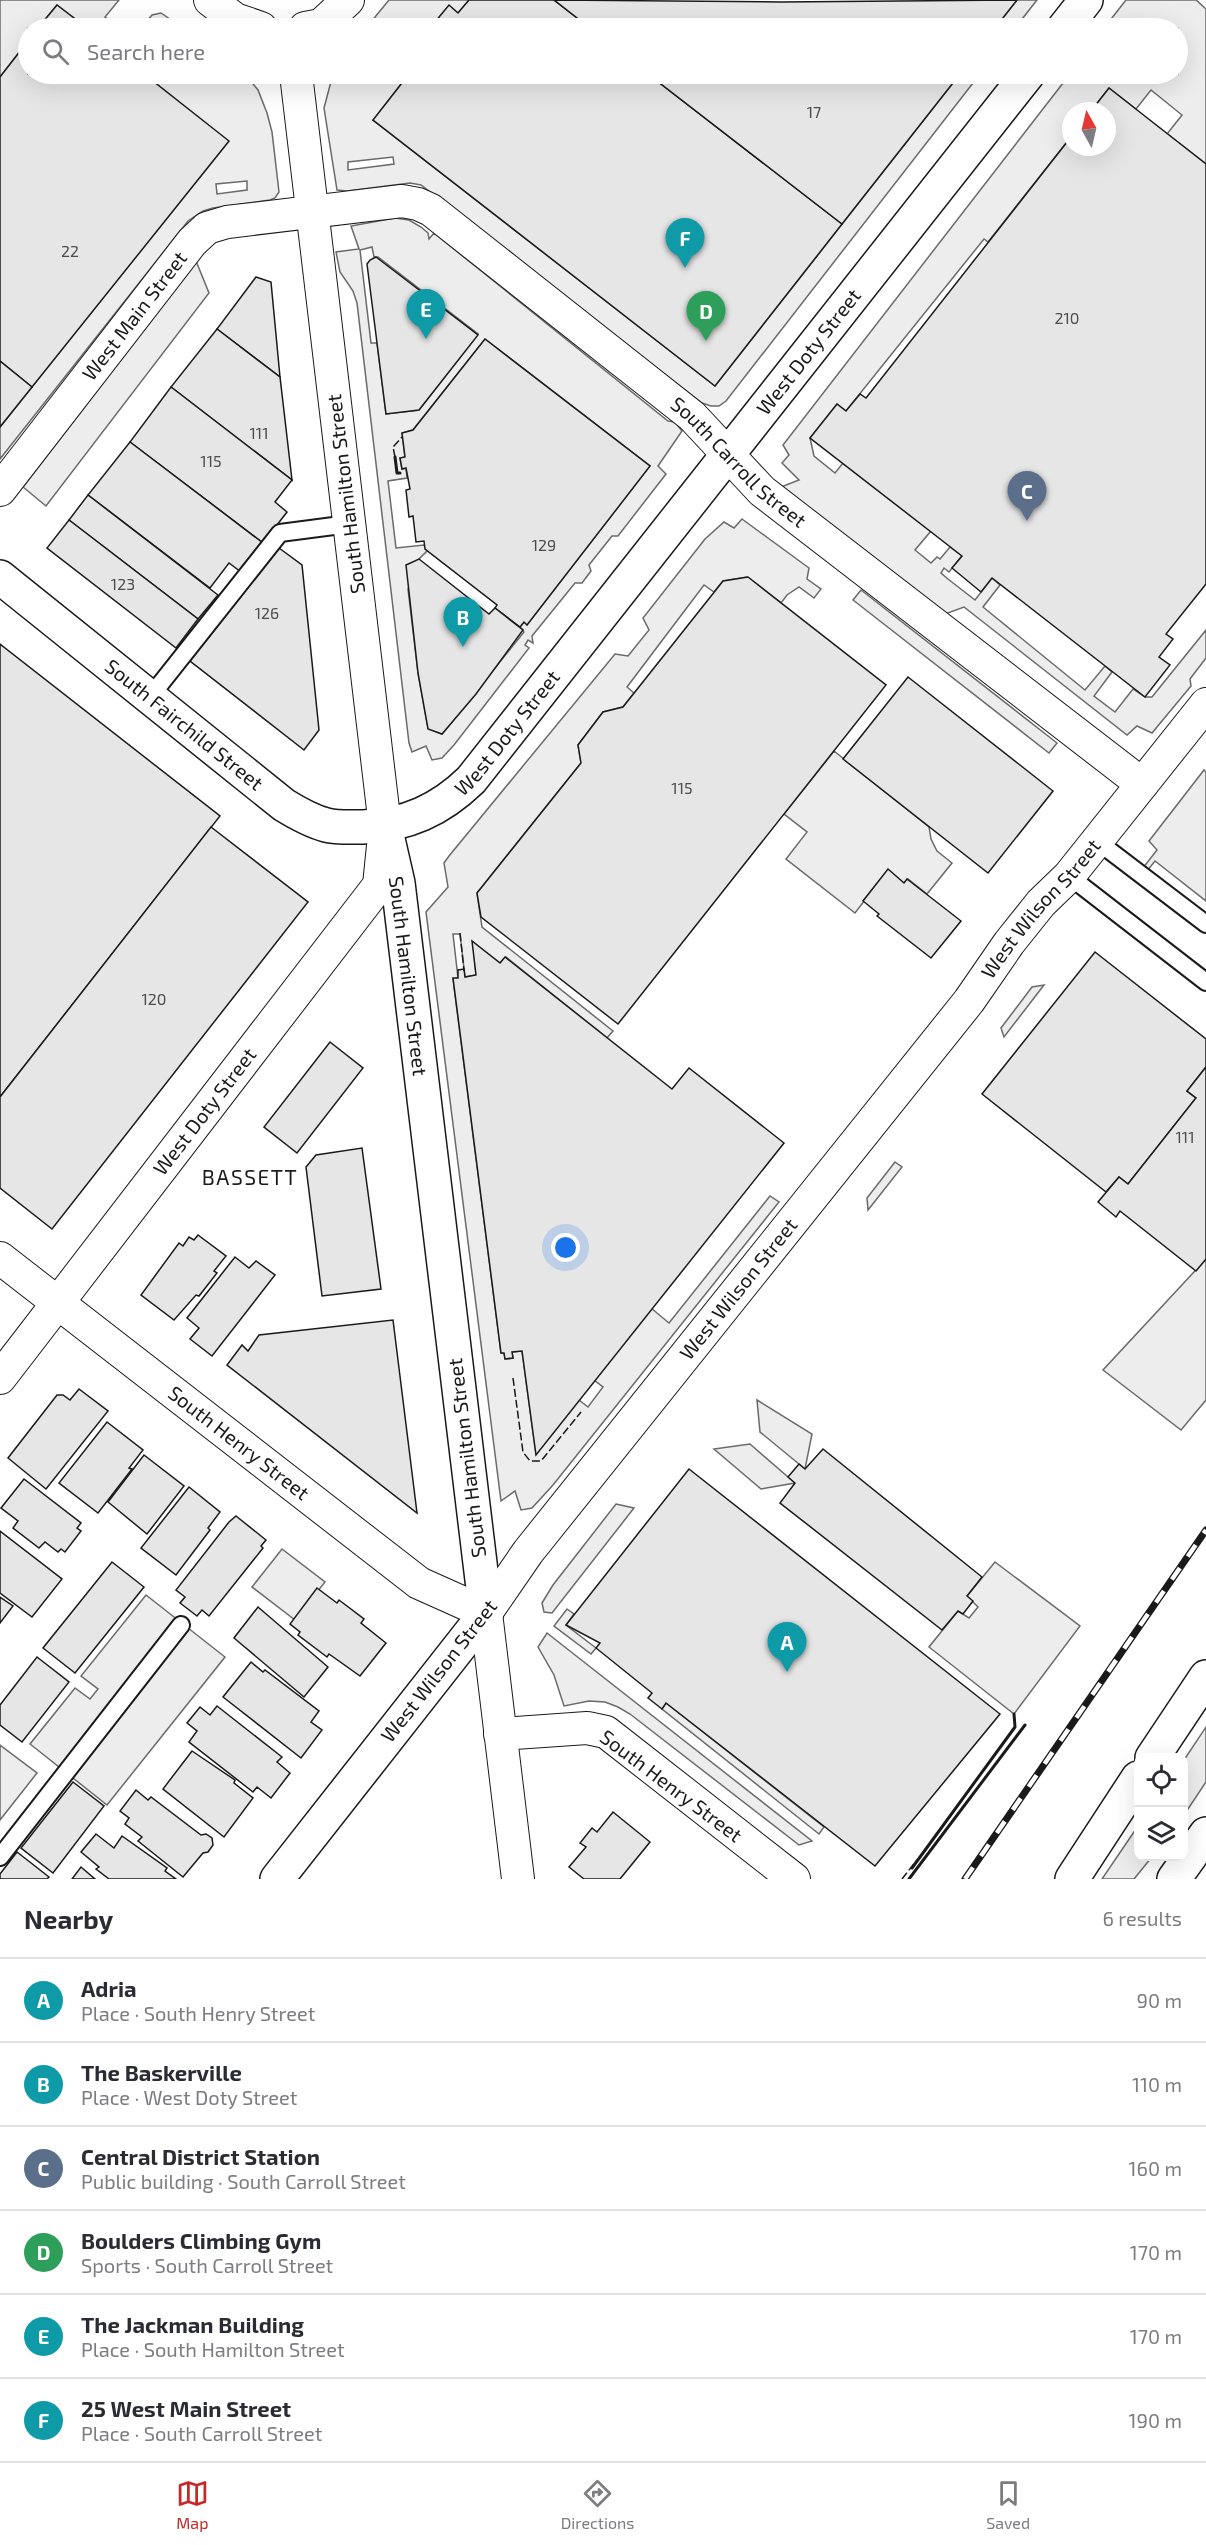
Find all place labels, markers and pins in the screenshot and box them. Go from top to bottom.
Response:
pin: F [666,218,704,268]
pin: E [406,290,446,339]
pin: D [686,292,726,341]
pin: C [1008,472,1046,521]
pin: B [444,598,482,647]
pin: A [768,1622,806,1672]

